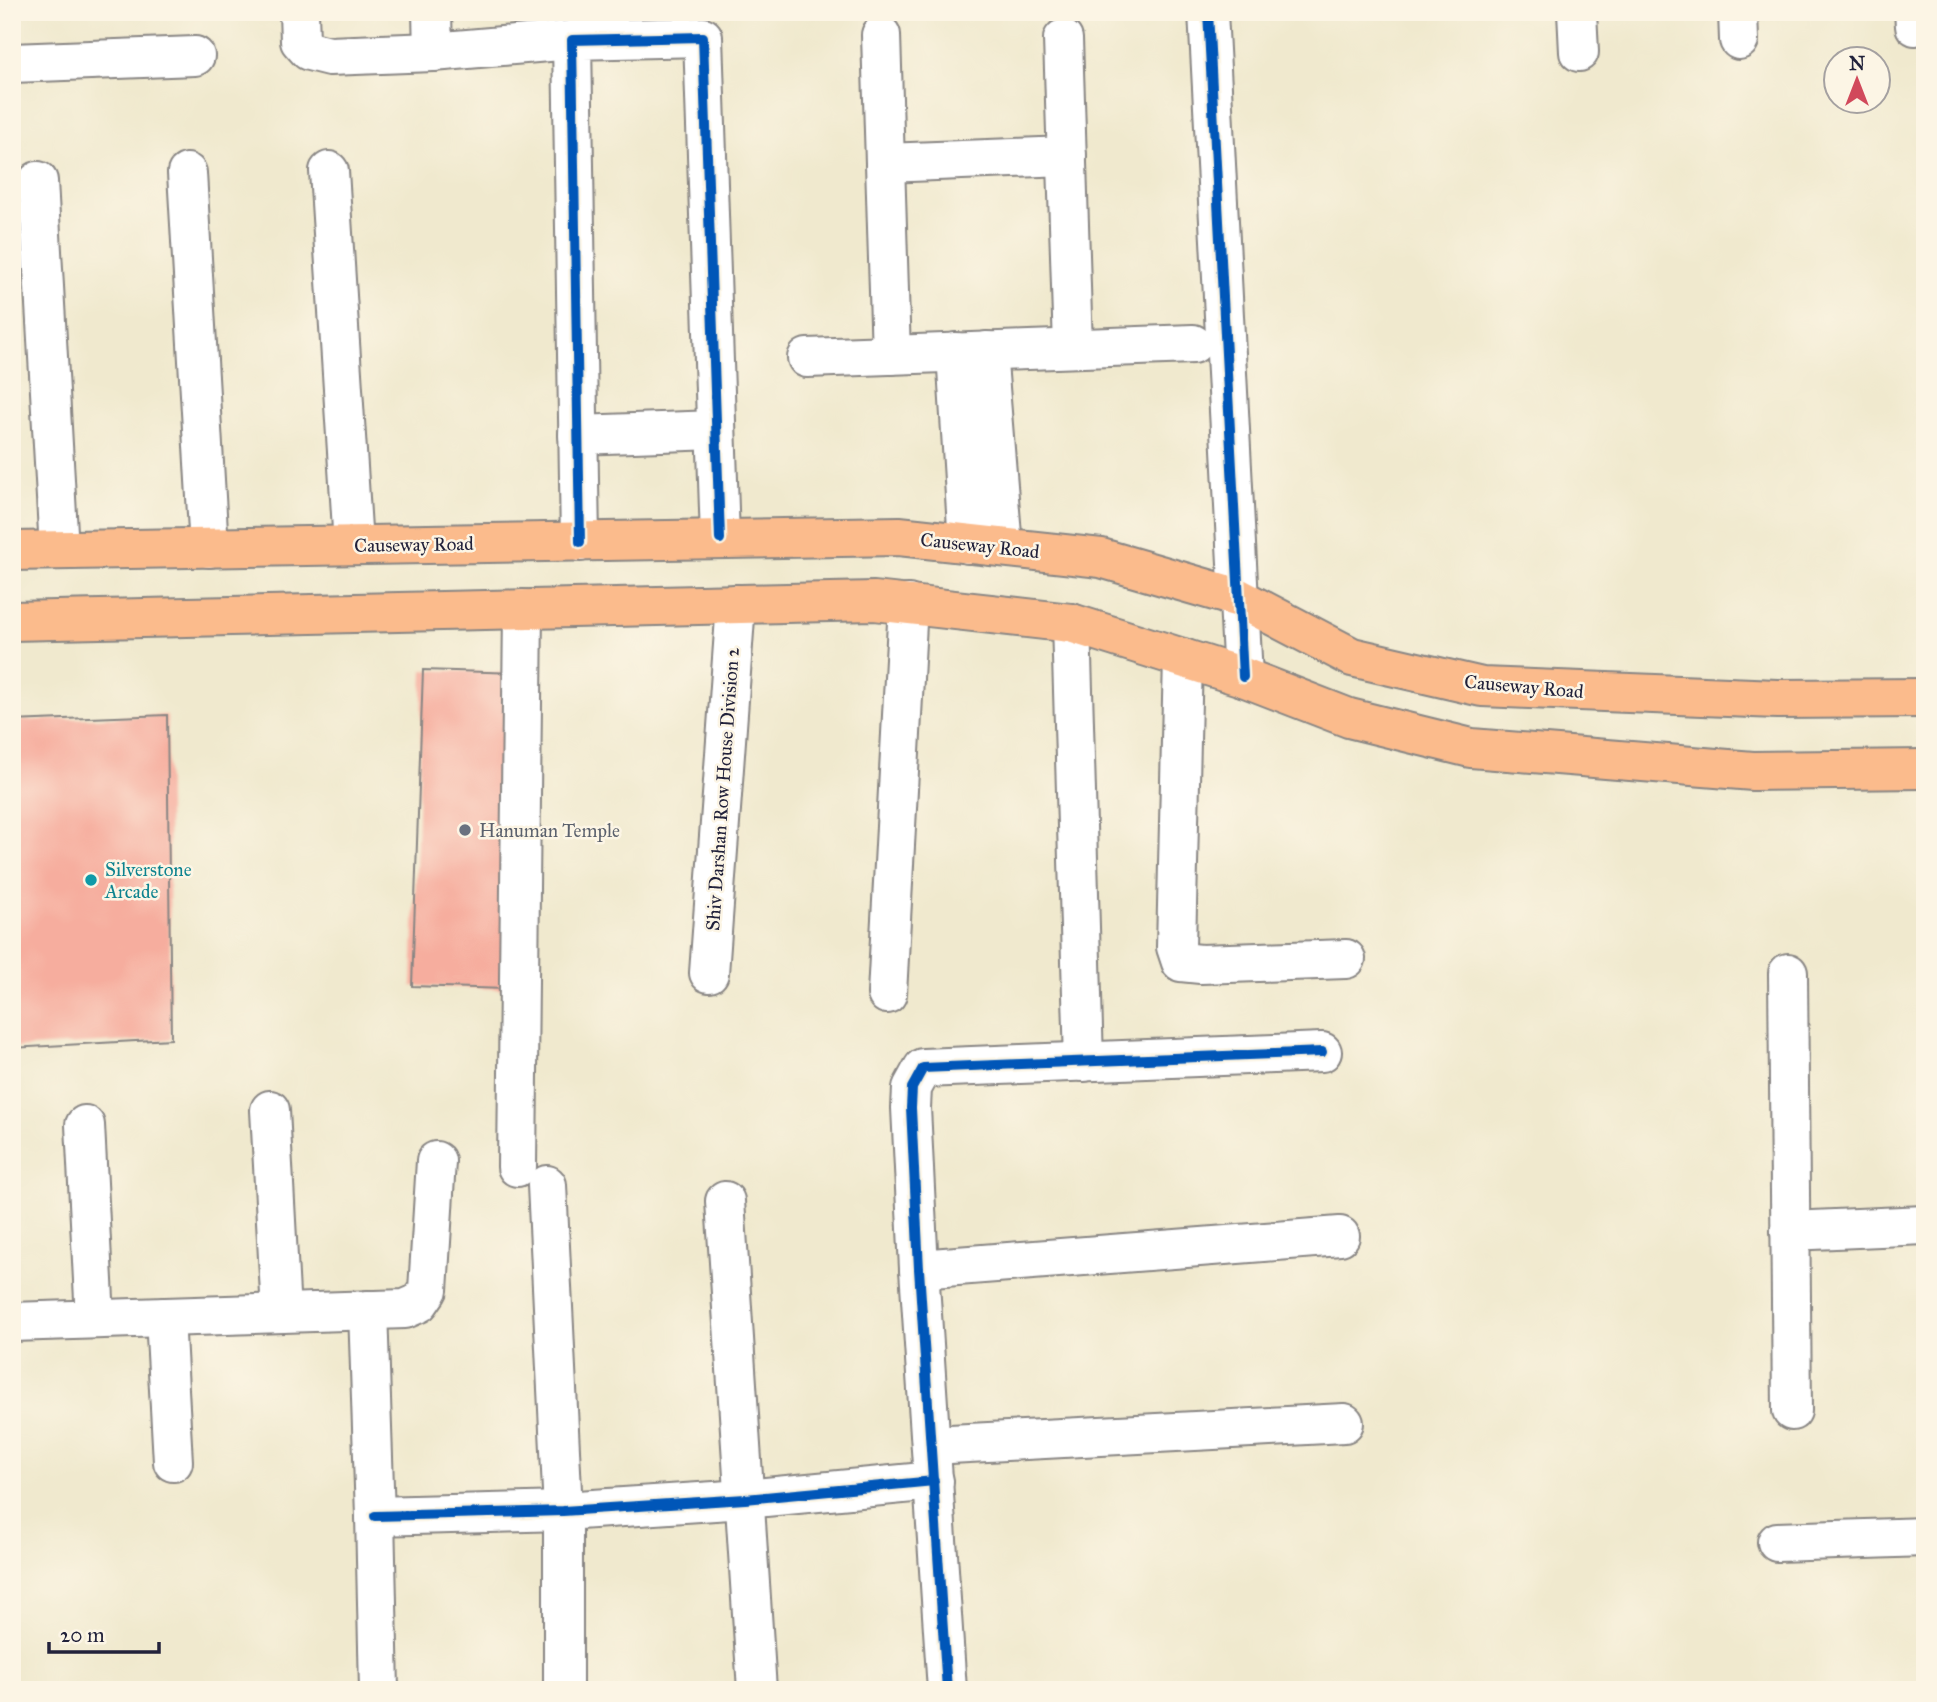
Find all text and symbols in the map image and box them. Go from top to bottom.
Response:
north arrow [1822,46,1892,116]
text: N [1849,52,1865,75]
street label: Causeway Road [919,528,1041,563]
street label: Causeway Road [354,532,474,557]
street label: Shiv Darshan Row House Division 2 [701,646,744,932]
street label: Causeway Road [1463,670,1585,703]
place label: Hanuman Temple [479,819,620,842]
marker: Hanuman Temple [457,822,473,838]
place label: Silverstone Arcade [104,858,192,903]
marker: Silverstone Arcade [83,872,99,888]
scale bar [49,1611,159,1655]
text: 20 m [60,1622,105,1648]

